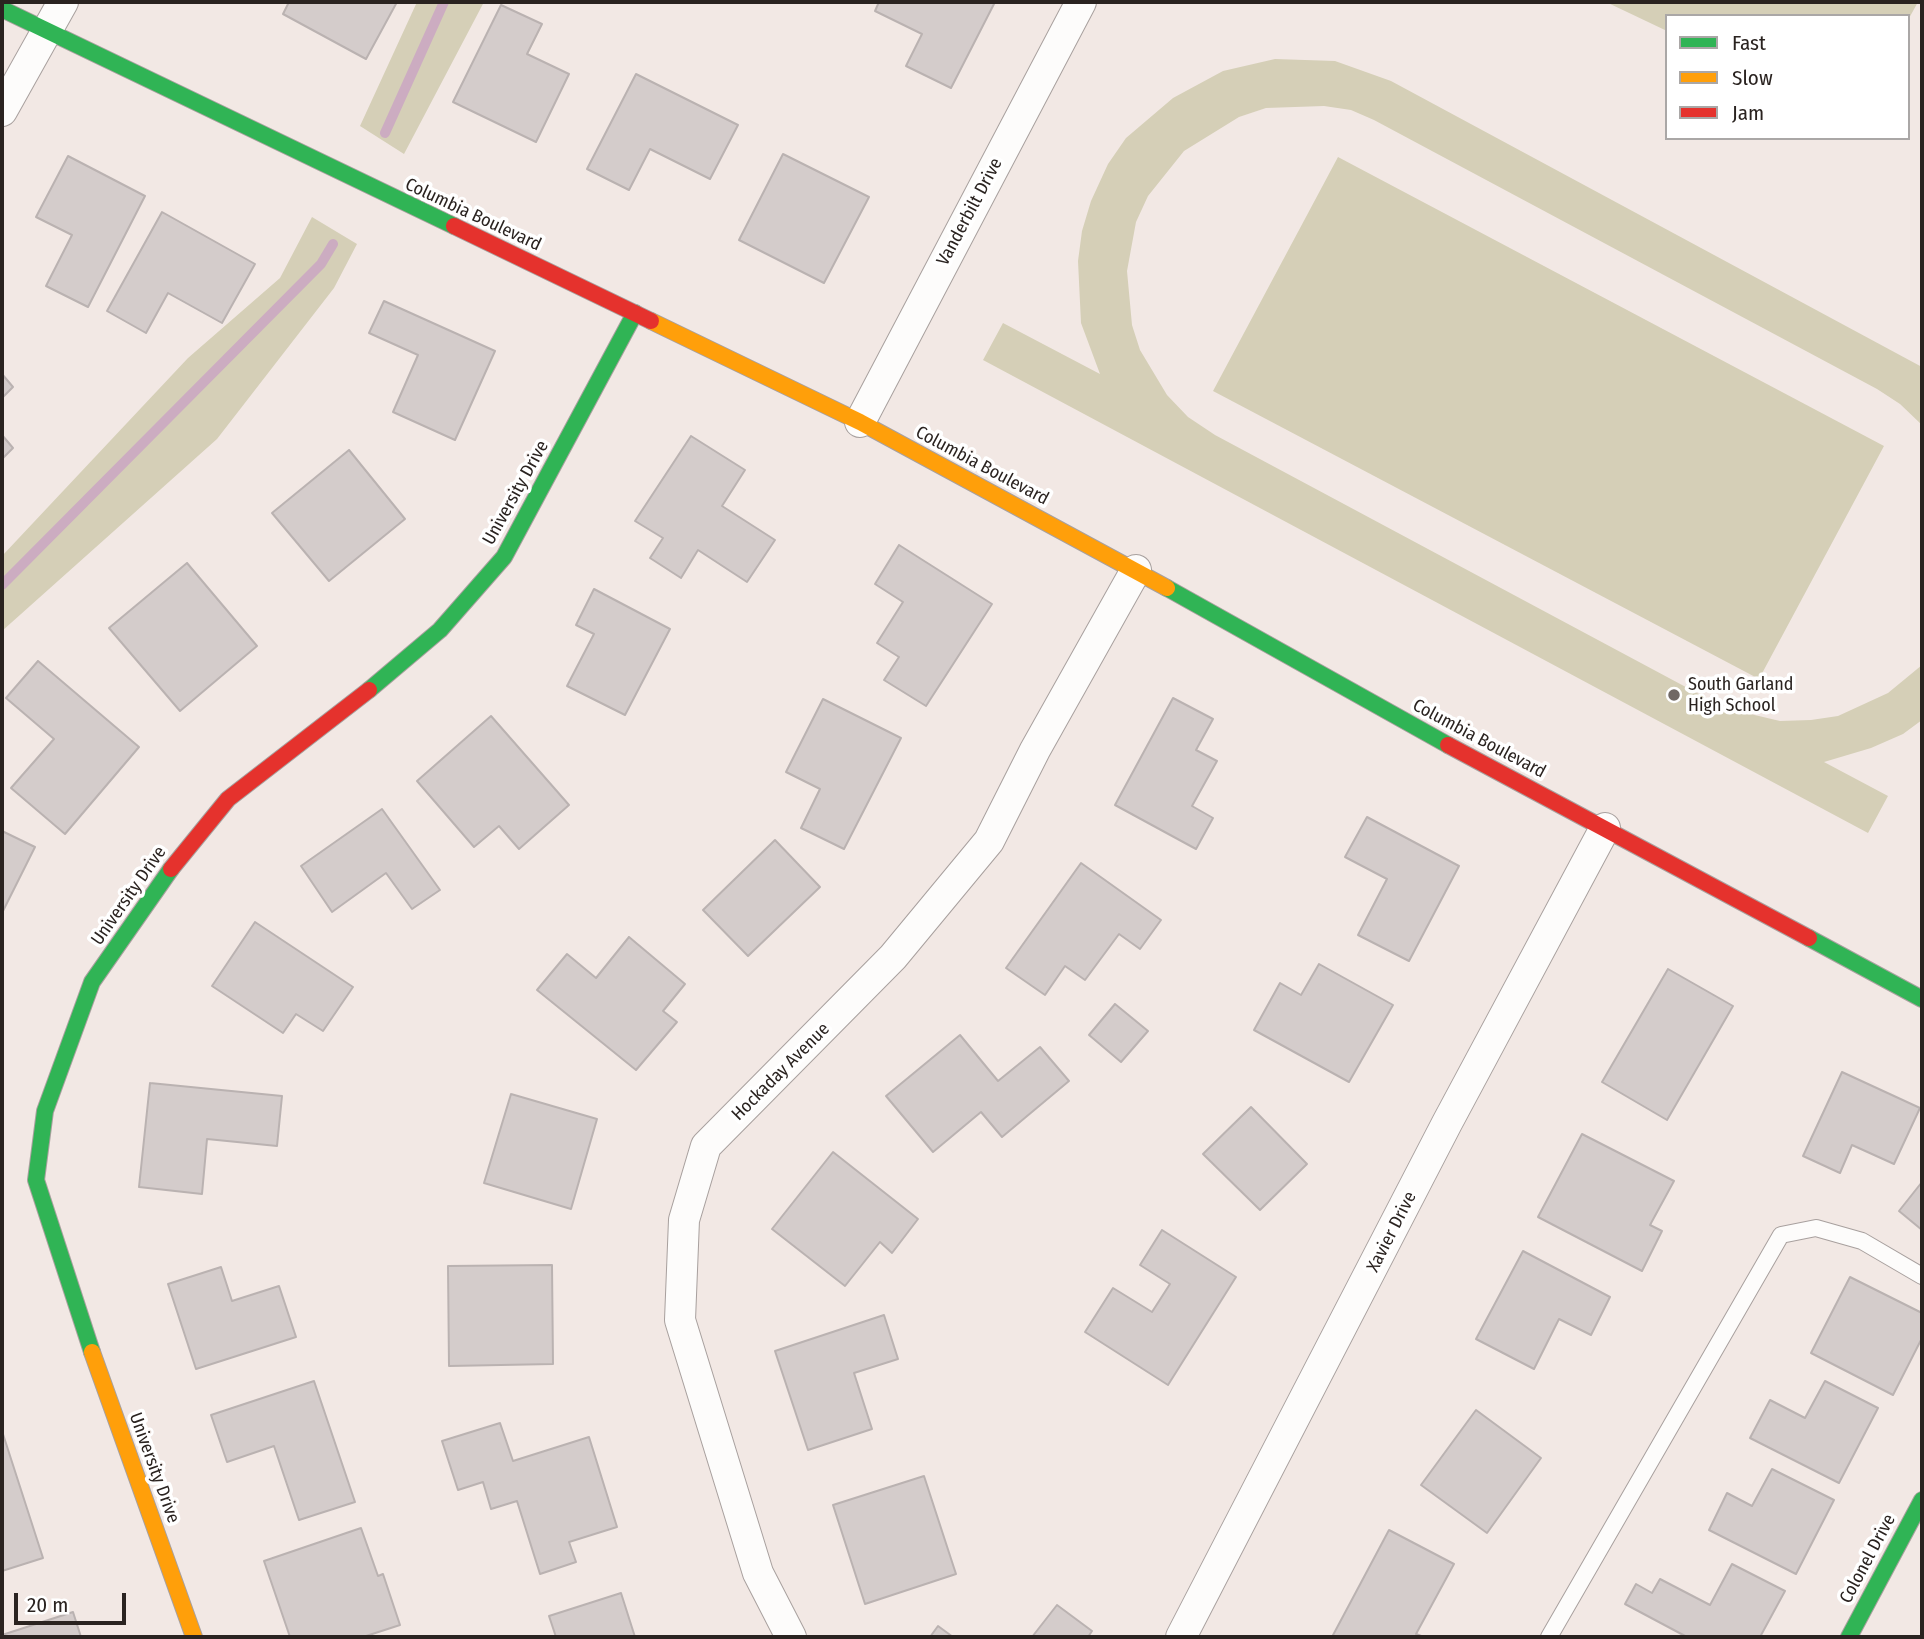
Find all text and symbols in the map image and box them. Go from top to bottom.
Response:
legend [1665,14,1910,140]
text: Fast [1732,30,1766,56]
text: Slow [1732,65,1773,91]
text: Jam [1732,100,1764,126]
street label: Vanderbilt Drive [933,155,1007,269]
street label: Columbia Boulevard [402,174,544,256]
street label: Columbia Boulevard [912,422,1052,510]
street label: University Drive [478,437,554,549]
place label: South Garland High School [1688,674,1793,716]
marker: South Garland High School [1666,687,1682,703]
street label: Columbia Boulevard [1409,695,1549,783]
street label: University Drive [87,842,171,950]
street label: Hockaday Avenue [728,1019,834,1125]
street label: Xavier Drive [1363,1188,1421,1276]
street label: University Drive [124,1410,184,1526]
street label: Colonel Drive [1835,1511,1901,1607]
scale bar [18,1580,130,1624]
text: 20 m [27,1592,68,1618]

